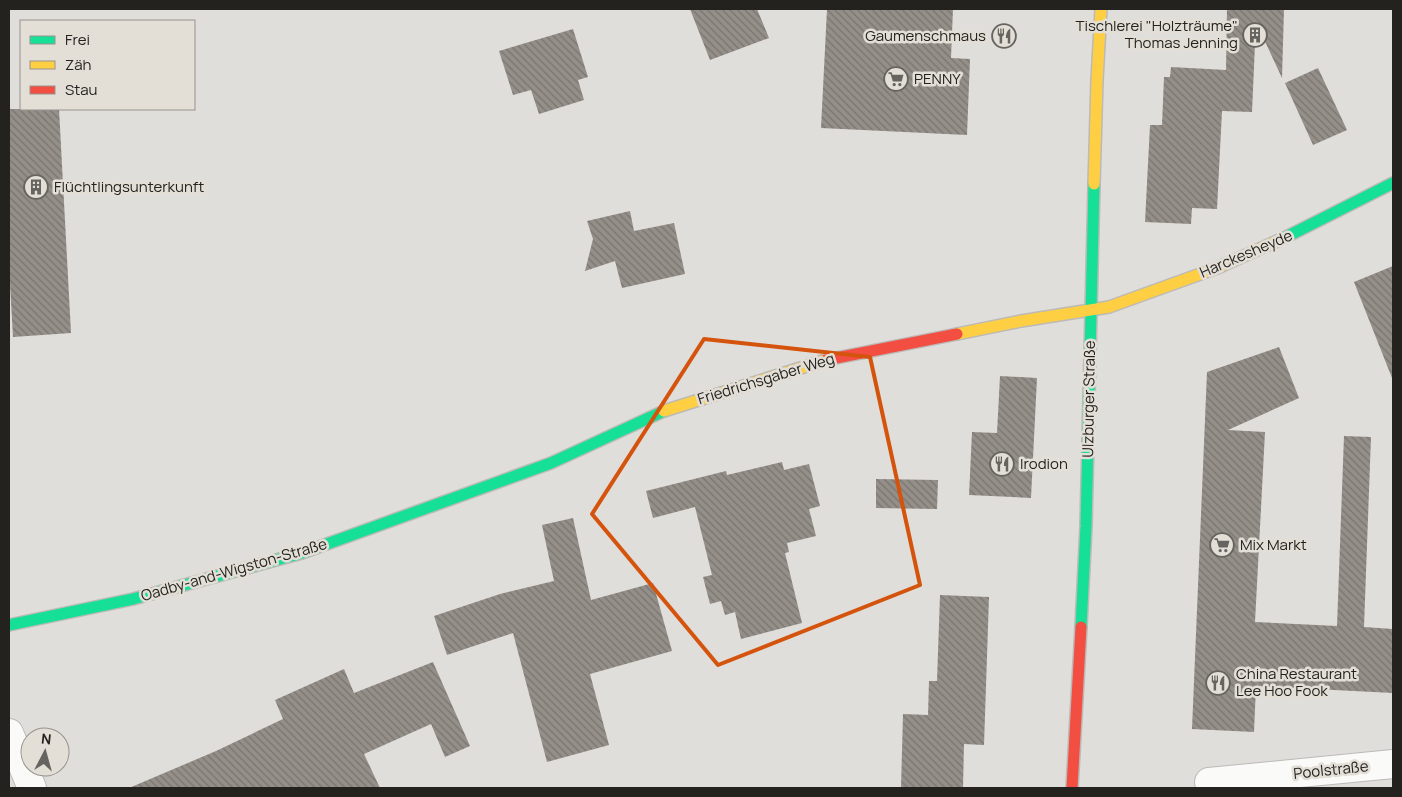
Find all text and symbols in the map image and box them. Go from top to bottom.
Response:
place label: Tischlerei "Holzträume" Thomas Jenning [1076,15,1238,53]
legend [20,20,195,110]
building icon: Tischlerei "Holzträume" Thomas Jenning [1242,22,1268,48]
restaurant icon: Gaumenschmaus [991,23,1017,49]
place label: Gaumenschmaus [865,25,986,46]
text: Frei [65,29,90,50]
text: Zäh [65,54,92,75]
supermarket icon: PENNY [883,66,909,92]
place label: PENNY [914,68,961,89]
text: Stau [65,79,98,100]
building icon: Flüchtlingsunterkunft [23,174,49,200]
place label: Flüchtlingsunterkunft [54,176,204,197]
street label: Harckesheyde [1196,224,1296,283]
street label: Ulzburger Straße [1077,340,1100,458]
street label: Friedrichsgaber Weg [695,348,837,409]
restaurant icon: Irodion [989,451,1015,477]
place label: Irodion [1020,453,1068,474]
supermarket icon: Mix Markt [1209,532,1235,558]
street label: Oadby-and-Wigston-Straße [138,533,330,606]
place label: Mix Markt [1240,534,1307,555]
place label: China Restaurant Lee Hoo Fook [1236,663,1357,701]
restaurant icon: China Restaurant Lee Hoo Fook [1205,670,1231,696]
north arrow [20,727,70,777]
text: N [40,729,52,749]
street label: Poolstraße [1292,755,1370,784]

